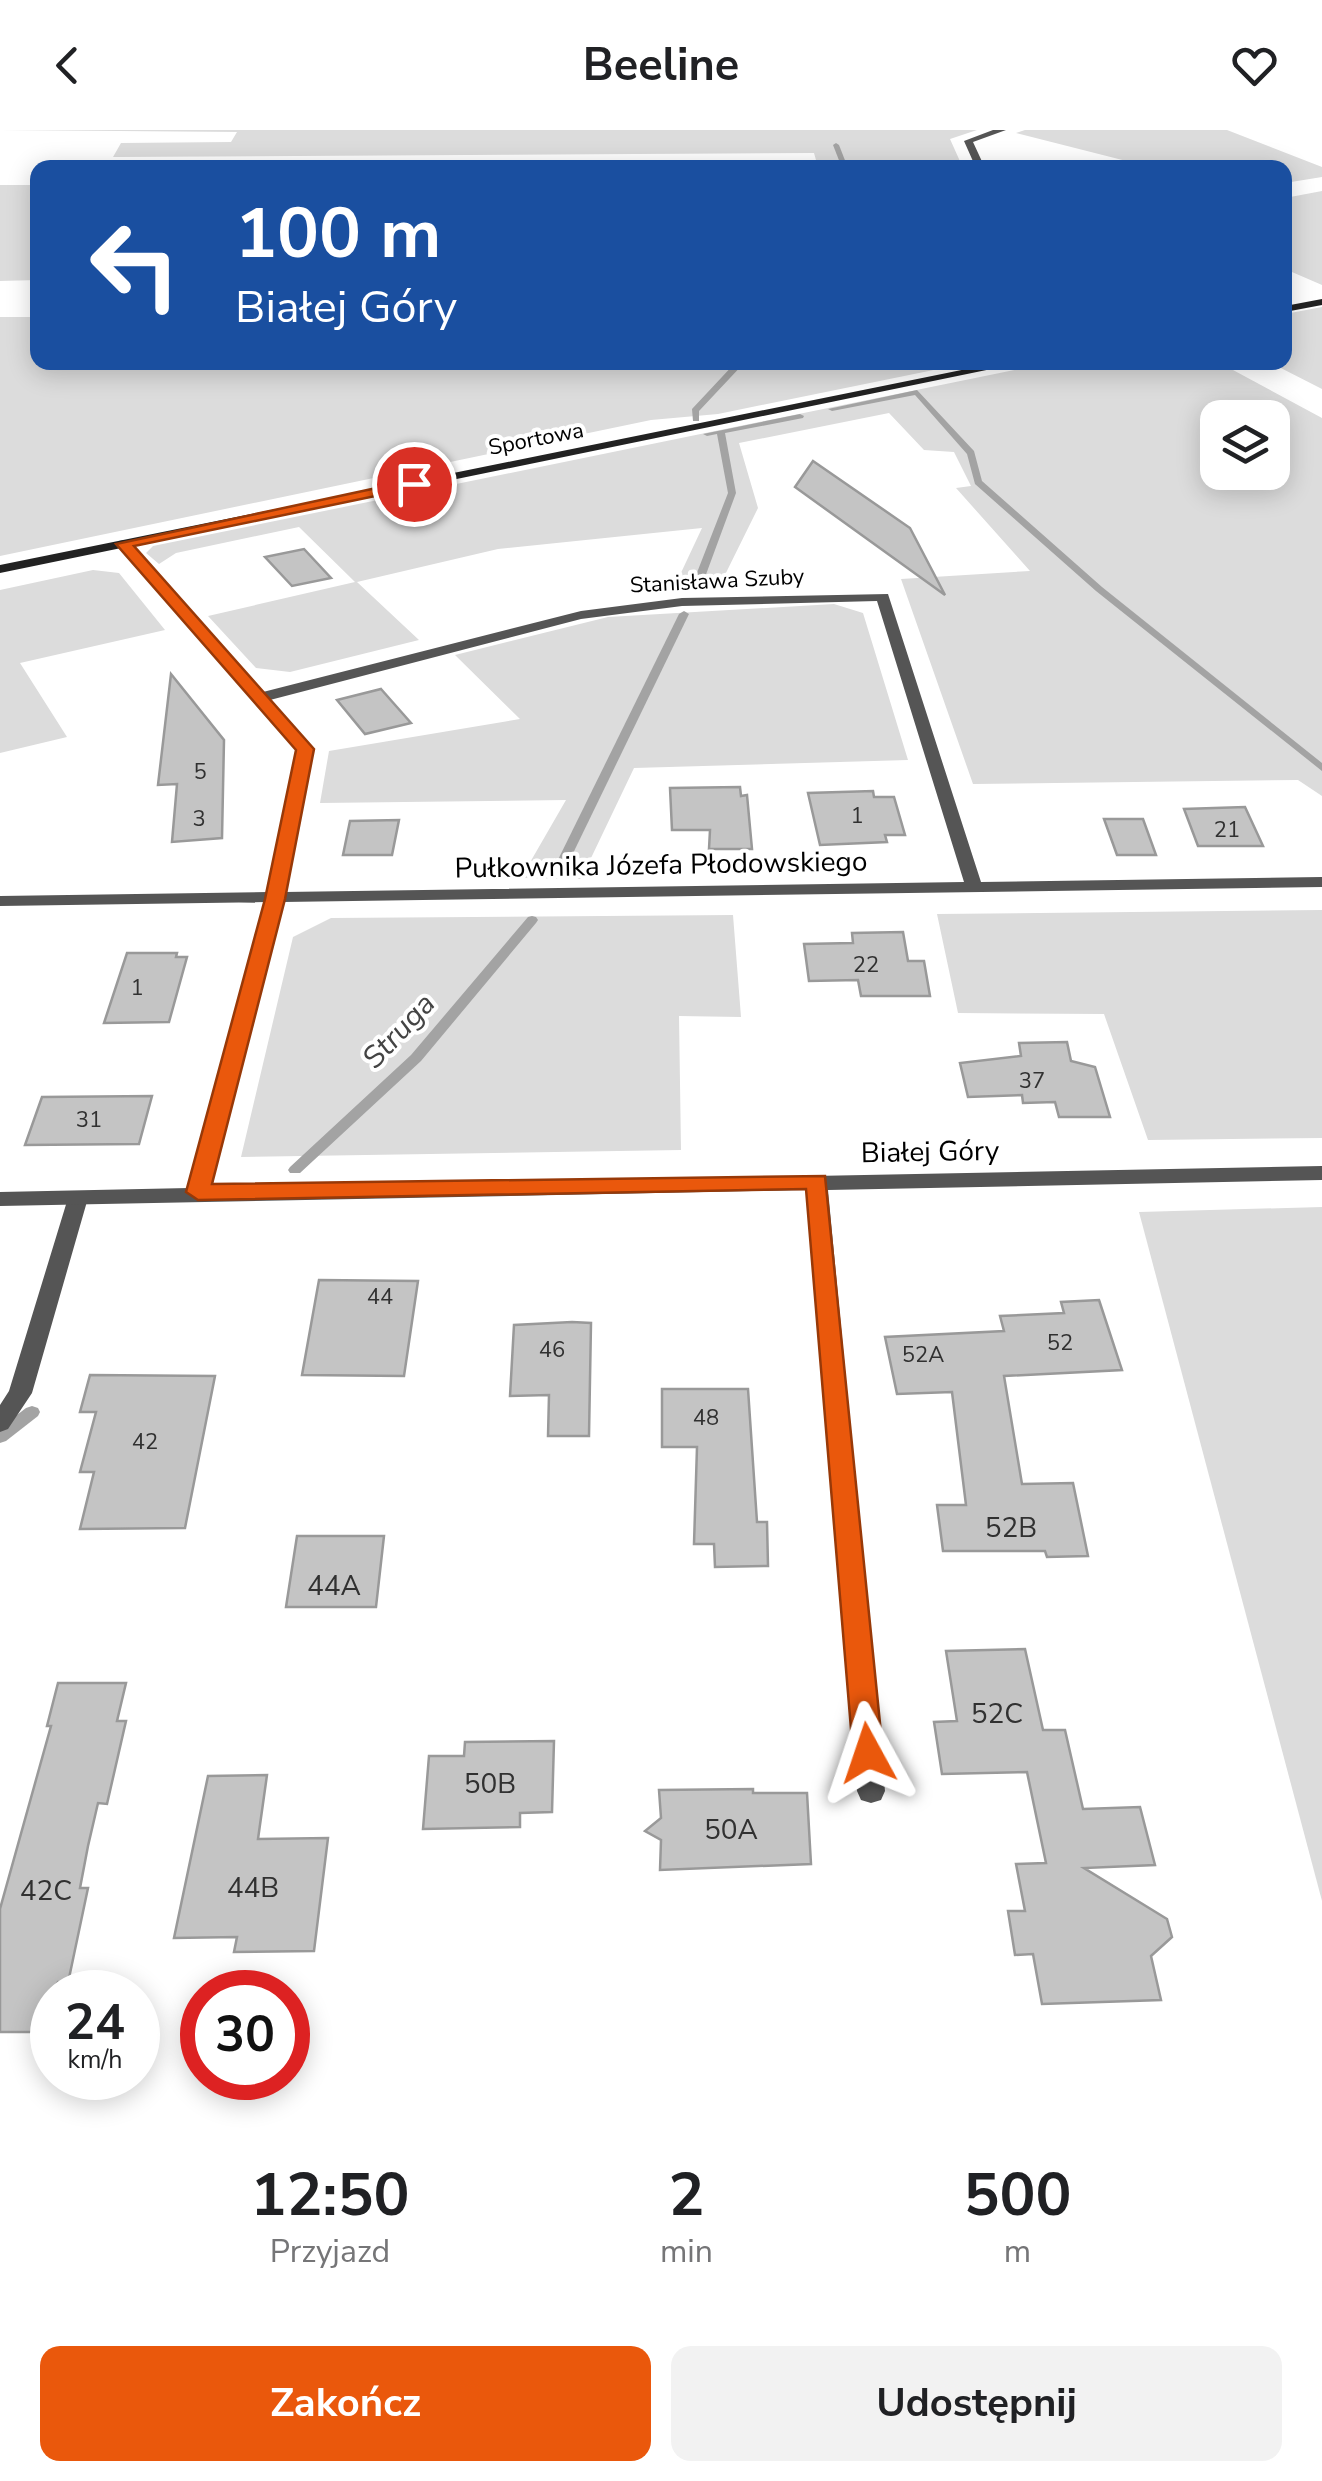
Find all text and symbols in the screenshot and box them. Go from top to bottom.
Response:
text: Beeline [583,35,739,96]
icon: back [40,38,95,93]
icon: heart [1227,38,1282,93]
text: 100 m [235,186,441,282]
icon: left [70,200,200,330]
text: Białej Góry [235,277,457,338]
map controls [1200,400,1290,490]
button: layers [1200,400,1290,490]
street label: Sportowa [486,415,586,463]
pin [372,442,457,527]
icon: arrive [387,457,442,512]
street label: Stanisława Szuby [629,561,806,601]
house number: 5 [193,757,207,787]
house number: 1 [850,801,864,831]
house number: 3 [192,804,206,834]
house number: 21 [1214,815,1240,845]
street label: Pułkownika Józefa Płodowskiego [454,842,868,888]
house number: 22 [853,950,879,980]
house number: 1 [130,973,144,1003]
water label: Struga [353,984,445,1078]
house number: 37 [1019,1066,1045,1096]
house number: 31 [76,1105,102,1135]
street label: Białej Góry [861,1132,1000,1172]
house number: 44 [367,1282,393,1312]
house number: 52 [1047,1328,1073,1358]
house number: 46 [539,1335,565,1365]
house number: 52A [902,1340,944,1370]
house number: 48 [693,1403,719,1433]
house number: 42 [132,1427,158,1457]
house number: 52B [985,1509,1037,1547]
house number: 44A [307,1567,361,1605]
house number: 52C [971,1695,1023,1733]
position arrow [816,1701,920,1805]
house number: 50B [464,1765,516,1803]
house number: 50A [704,1811,758,1849]
house number: 44B [227,1869,279,1907]
house number: 42C [20,1872,72,1910]
speed limit sign: 30 [180,1970,310,2100]
text: 24 [65,1988,125,2057]
text: km/h [67,2043,123,2077]
text: 12:50 [251,2154,409,2236]
text: 2 [668,2154,704,2236]
text: 500 [963,2154,1071,2236]
text: Przyjazd [270,2230,390,2273]
text: min [660,2230,713,2273]
text: m [1004,2230,1031,2273]
button: Zakończ [40,2346,651,2461]
button: Udostępnij [671,2346,1282,2461]

